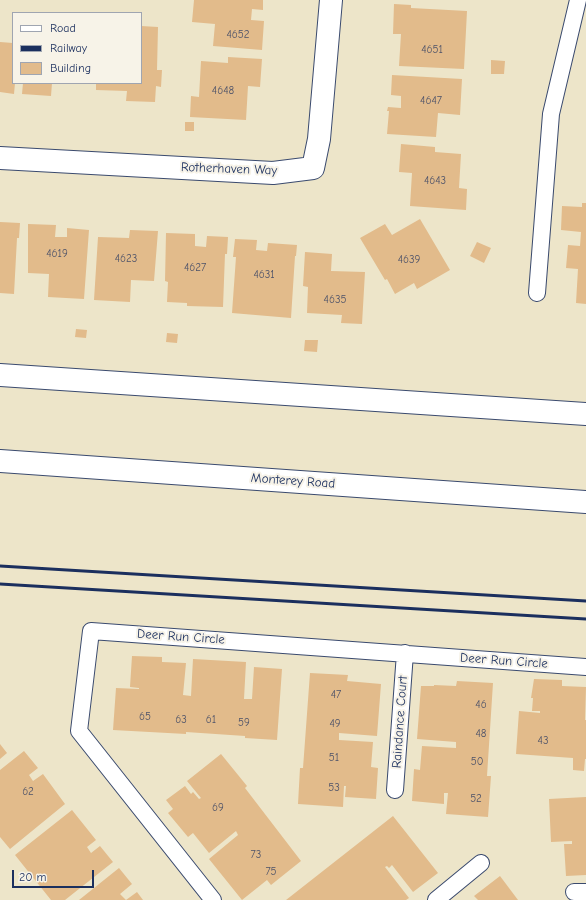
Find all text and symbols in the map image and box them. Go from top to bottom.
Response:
legend [12,12,142,84]
text: Road [50,21,76,35]
house number: 4652 [226,28,250,42]
text: Railway [50,41,87,55]
house number: 4651 [421,43,443,57]
text: Building [50,61,91,75]
house number: 4648 [212,84,234,98]
house number: 4647 [420,94,442,108]
street label: Rotherhaven Way [181,160,277,178]
house number: 4643 [424,174,446,188]
house number: 4619 [46,247,68,261]
house number: 4623 [115,252,137,266]
house number: 4639 [398,253,420,267]
house number: 4627 [184,261,206,275]
house number: 4631 [253,268,275,282]
house number: 4635 [324,293,346,307]
street label: Monterey Road [250,470,336,492]
street label: Deer Run Circle [137,626,225,648]
street label: Deer Run Circle [460,650,548,672]
street label: Raindance Court [389,675,411,769]
house number: 47 [331,688,341,702]
house number: 46 [475,698,487,712]
house number: 65 [139,710,151,724]
house number: 63 [175,713,187,727]
house number: 61 [206,713,216,727]
house number: 59 [238,716,250,730]
house number: 49 [329,717,341,731]
house number: 48 [476,727,486,741]
house number: 43 [538,734,548,748]
house number: 51 [329,751,339,765]
house number: 50 [471,755,483,769]
house number: 53 [328,781,340,795]
house number: 62 [22,785,34,799]
house number: 52 [470,792,482,806]
house number: 69 [212,801,224,815]
house number: 73 [251,848,261,862]
scale bar [14,862,96,888]
house number: 75 [265,865,277,879]
text: 20 m [19,870,47,884]

